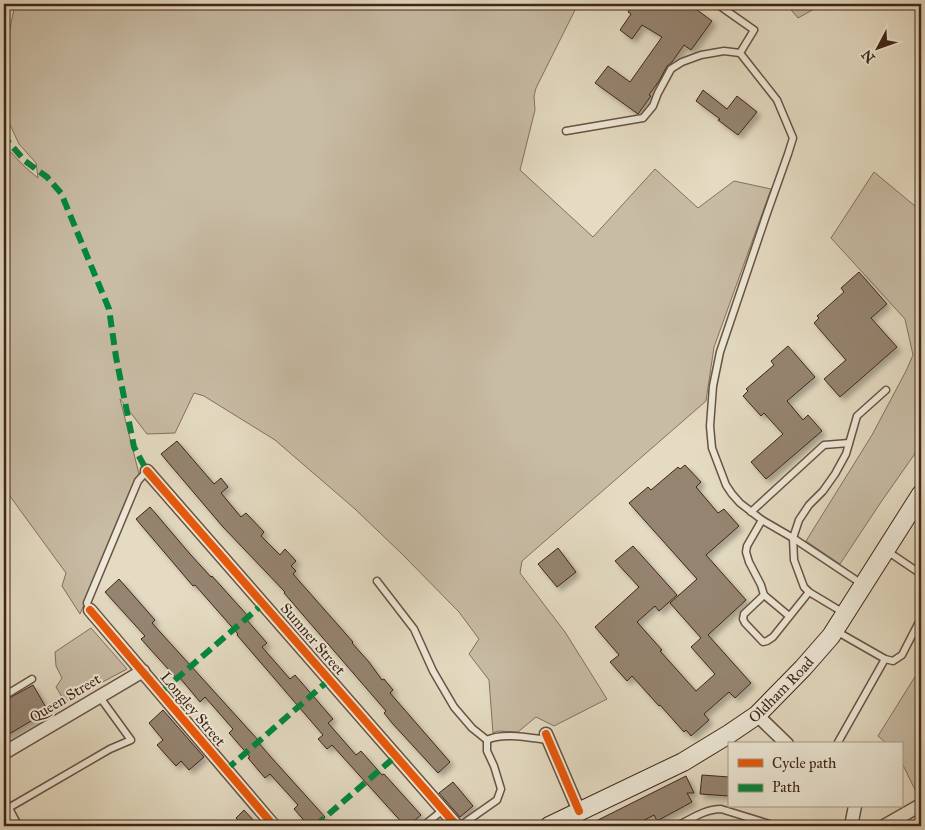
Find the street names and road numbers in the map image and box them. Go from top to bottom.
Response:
street label: Sumner Street [277,599,350,679]
street label: Oldham Road [745,653,818,727]
street label: Longley Street [157,668,230,750]
street label: Queen Street [26,669,104,726]

